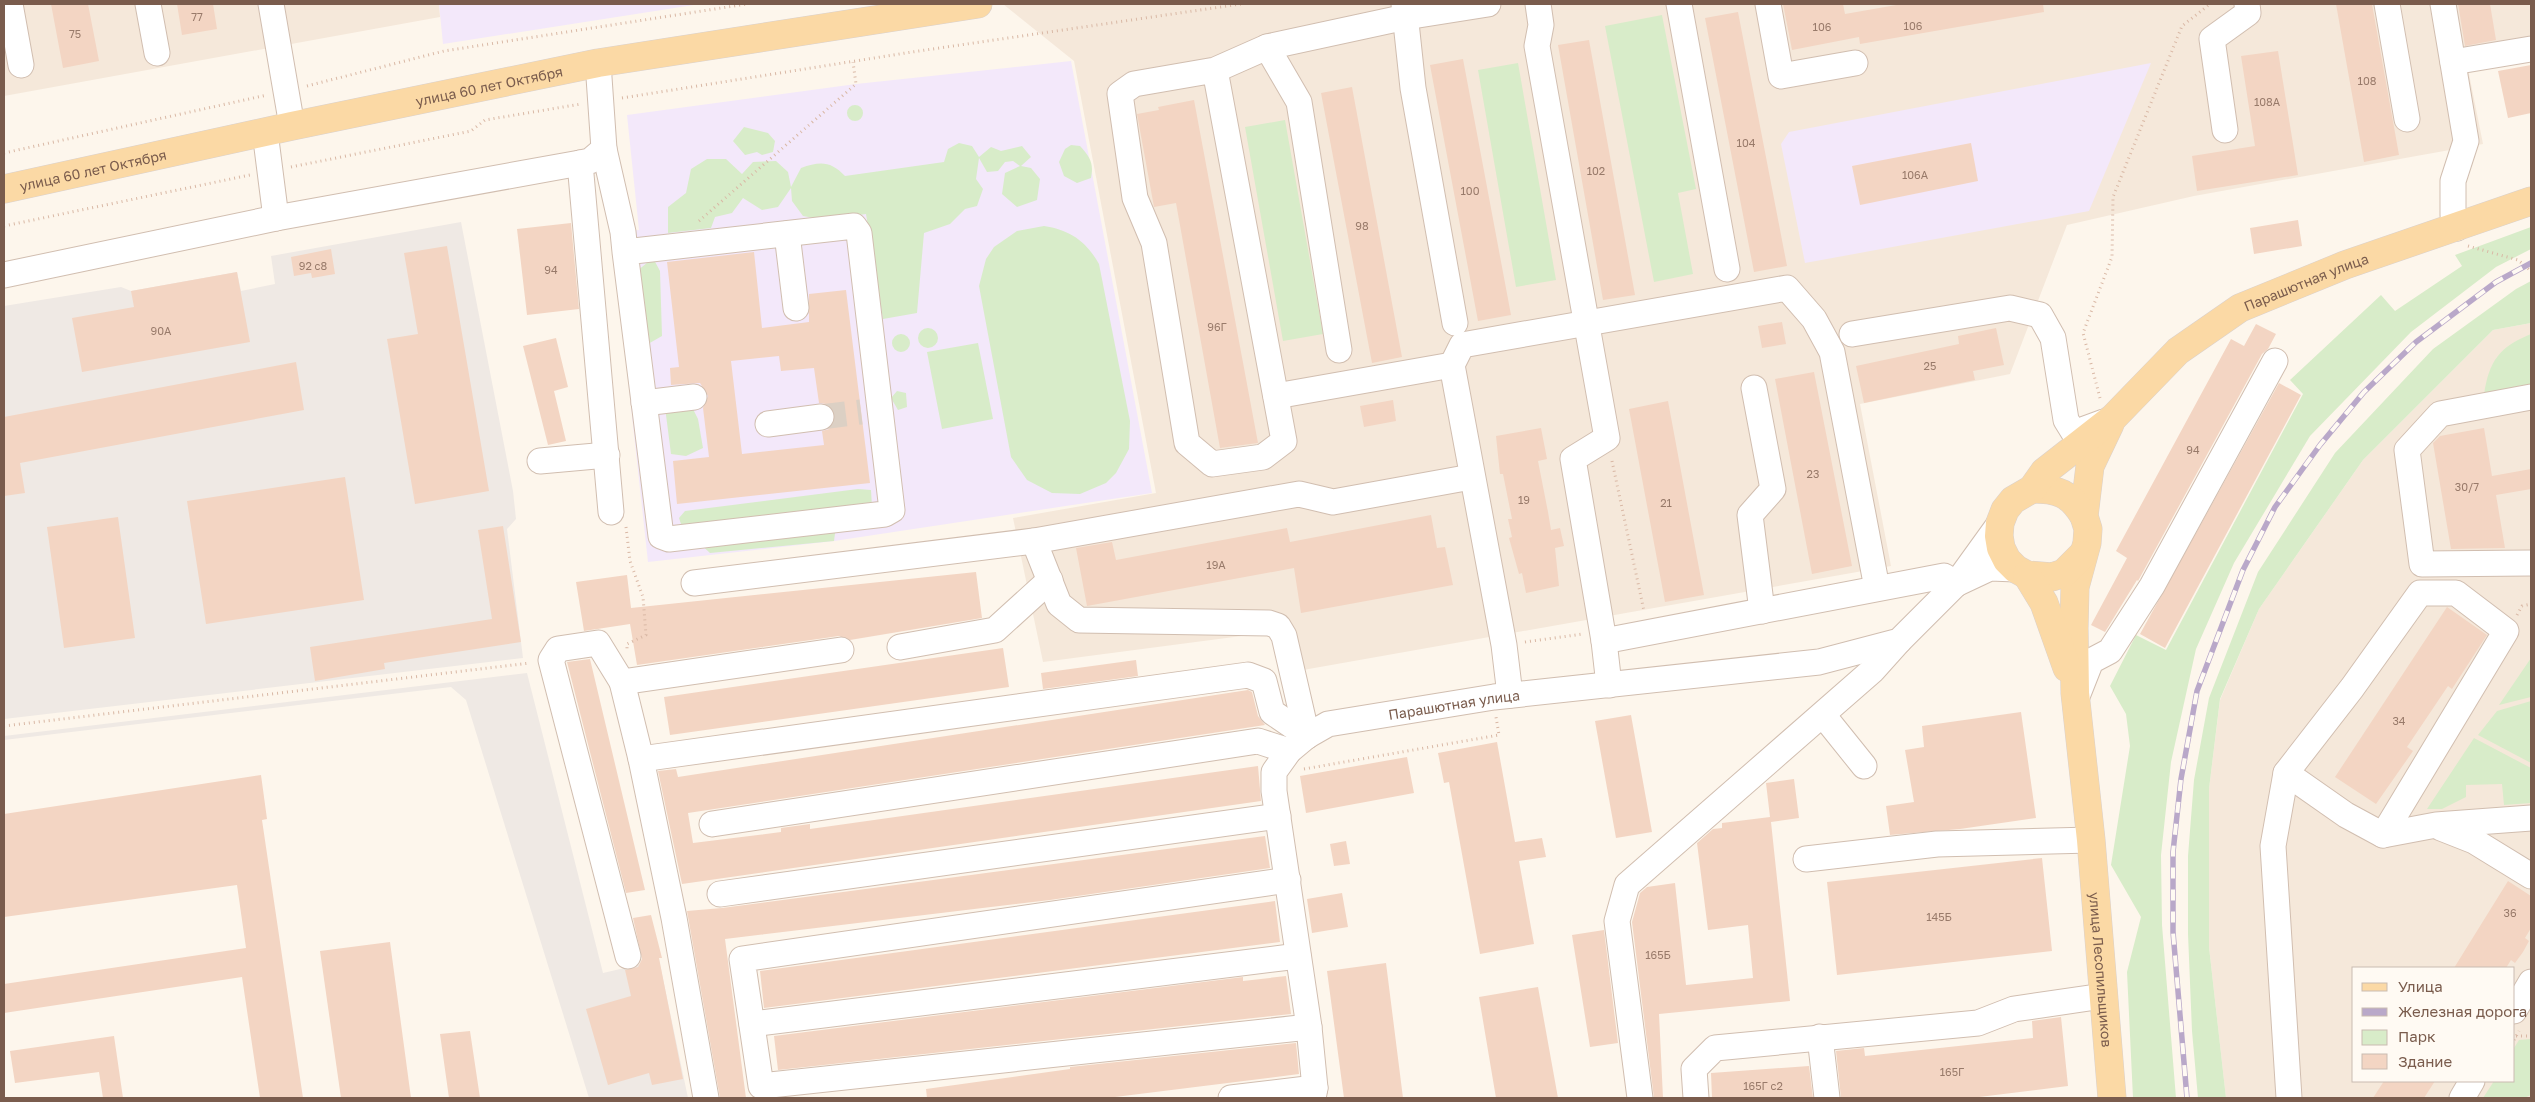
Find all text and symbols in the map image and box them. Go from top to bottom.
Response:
house number: 77 [191,10,203,23]
house number: 106 [1904,19,1923,32]
house number: 106 [1813,20,1832,33]
house number: 75 [69,27,81,40]
street label: улица 60 лет Октября [414,62,564,109]
house number: 108 [2358,74,2377,87]
house number: 108А [2254,95,2281,108]
house number: 104 [1737,136,1756,149]
street label: улица 60 лет Октября [18,145,168,194]
house number: 102 [1587,164,1605,177]
house number: 106А [1902,168,1929,181]
house number: 100 [1461,184,1480,197]
house number: 98 [1355,219,1369,232]
street label: Парашютная улица [2241,249,2370,314]
house number: 92 с8 [299,259,328,272]
house number: 94 [544,263,558,276]
house number: 96Г [1207,320,1227,333]
house number: 90А [151,324,172,337]
house number: 25 [1924,359,1936,372]
house number: 94 [2186,443,2200,456]
house number: 23 [1807,467,1819,480]
house number: 30/7 [2455,480,2479,493]
house number: 19 [1518,493,1530,506]
house number: 21 [1660,496,1672,509]
house number: 19А [1206,558,1226,571]
street label: Парашютная улица [1387,686,1521,723]
house number: 34 [2392,714,2406,727]
street label: улица Лесопильщиков [2087,891,2116,1048]
house number: 36 [2503,906,2517,919]
house number: 145Б [1926,910,1952,923]
house number: 165Б [1645,948,1671,961]
legend [2352,967,2515,1082]
text: Улица [2398,977,2443,995]
text: Железная дорога [2398,1002,2527,1020]
text: Парк [2398,1027,2436,1045]
text: Здание [2398,1052,2452,1070]
house number: 165Г [1940,1065,1964,1078]
house number: 165Г с2 [1743,1079,1783,1092]

